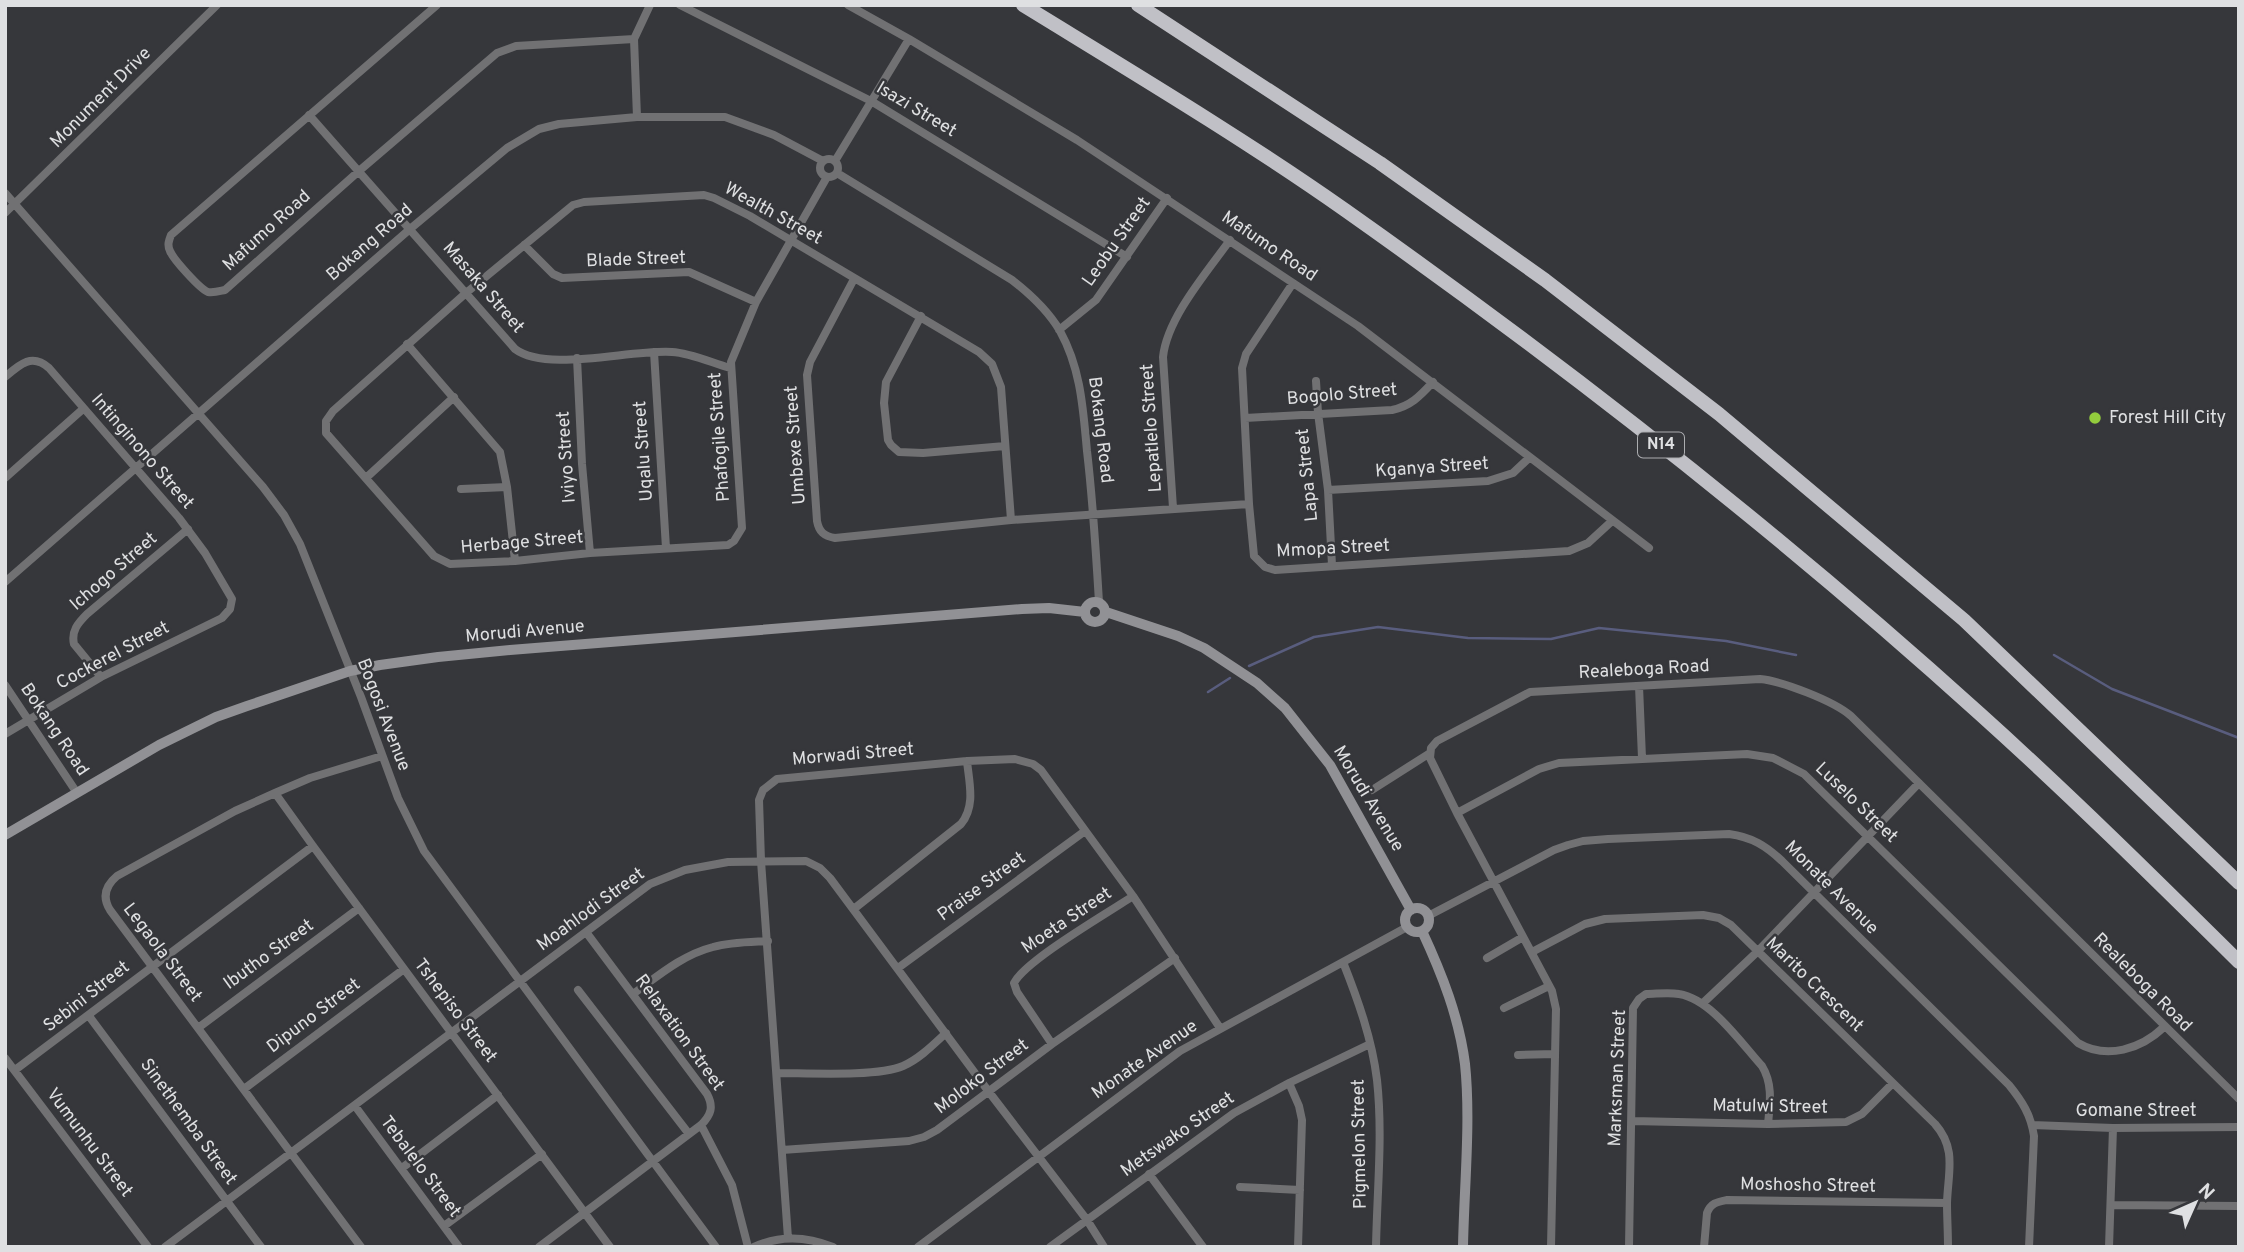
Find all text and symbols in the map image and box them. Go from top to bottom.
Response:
street label: Monument Drive [46,43,156,153]
street label: Isazi Street [872,77,960,143]
street label: Wealth Street [720,178,826,250]
street label: Mafumo Road [218,185,316,277]
street label: Leobu Street [1078,193,1156,291]
street label: Bokang Road [322,199,418,287]
street label: Mafumo Road [1217,207,1321,287]
street label: Masaka Street [437,238,529,338]
street label: Blade Street [586,247,686,273]
street label: Lepatlelo Street [1136,363,1168,493]
street label: Phafogile Street [704,371,736,503]
street label: Bokang Road [1082,375,1118,485]
street label: Bogolo Street [1286,379,1398,411]
street label: Umbexe Street [780,385,812,505]
street label: Intinginono Street [86,389,198,515]
street label: Uqalu Street [629,400,659,502]
place label: Forest Hill City [2109,407,2226,430]
street label: Iviyo Street [552,410,582,504]
marker: Forest Hill City [2087,410,2103,426]
street label: Lapa Street [1292,427,1324,523]
road number: N14 [1638,432,1684,458]
street label: Kganya Street [1374,453,1490,483]
street label: Herbage Street [460,526,584,560]
street label: Ichogo Street [65,528,163,616]
street label: Mmopa Street [1276,535,1390,563]
street label: Morudi Avenue [464,615,586,649]
street label: Cockerel Street [53,617,173,695]
street label: Bogosi Avenue [351,655,415,775]
street label: Realeboga Road [1578,655,1710,685]
street label: Bokang Road [14,679,94,781]
street label: Morwadi Street [791,738,915,772]
street label: Morudi Avenue [1327,742,1409,856]
street label: Luselo Street [1810,758,1902,848]
street label: Monate Avenue [1779,836,1883,940]
street label: Praise Street [933,847,1031,927]
street label: Moahlodi Street [532,863,650,957]
street label: Moeta Street [1017,882,1117,960]
street label: Legaola Street [117,899,207,1007]
street label: Ibutho Street [219,915,319,995]
street label: Realeboga Road [2087,928,2197,1038]
street label: Marito Crescent [1760,932,1868,1038]
street label: Tshepiso Street [408,954,502,1068]
street label: Sebini Street [39,956,135,1038]
street label: Relaxation Street [629,970,729,1096]
street label: Dipuno Street [263,973,365,1059]
street label: Marksman Street [1604,1009,1632,1147]
street label: Monate Avenue [1088,1015,1202,1105]
street label: Moloko Street [930,1034,1034,1120]
street label: Sinethemba Street [134,1054,242,1190]
street label: Pigmelon Street [1347,1079,1373,1209]
street label: Vumunhu Street [41,1084,137,1202]
street label: Metswako Street [1117,1087,1239,1183]
street label: Matulwi Street [1712,1094,1828,1120]
street label: Gomane Street [2075,1100,2197,1123]
street label: Tebalelo Street [374,1112,466,1222]
north arrow [2160,1168,2230,1238]
street label: Moshosho Street [1740,1173,1876,1199]
text: N [2192,1179,2219,1206]

